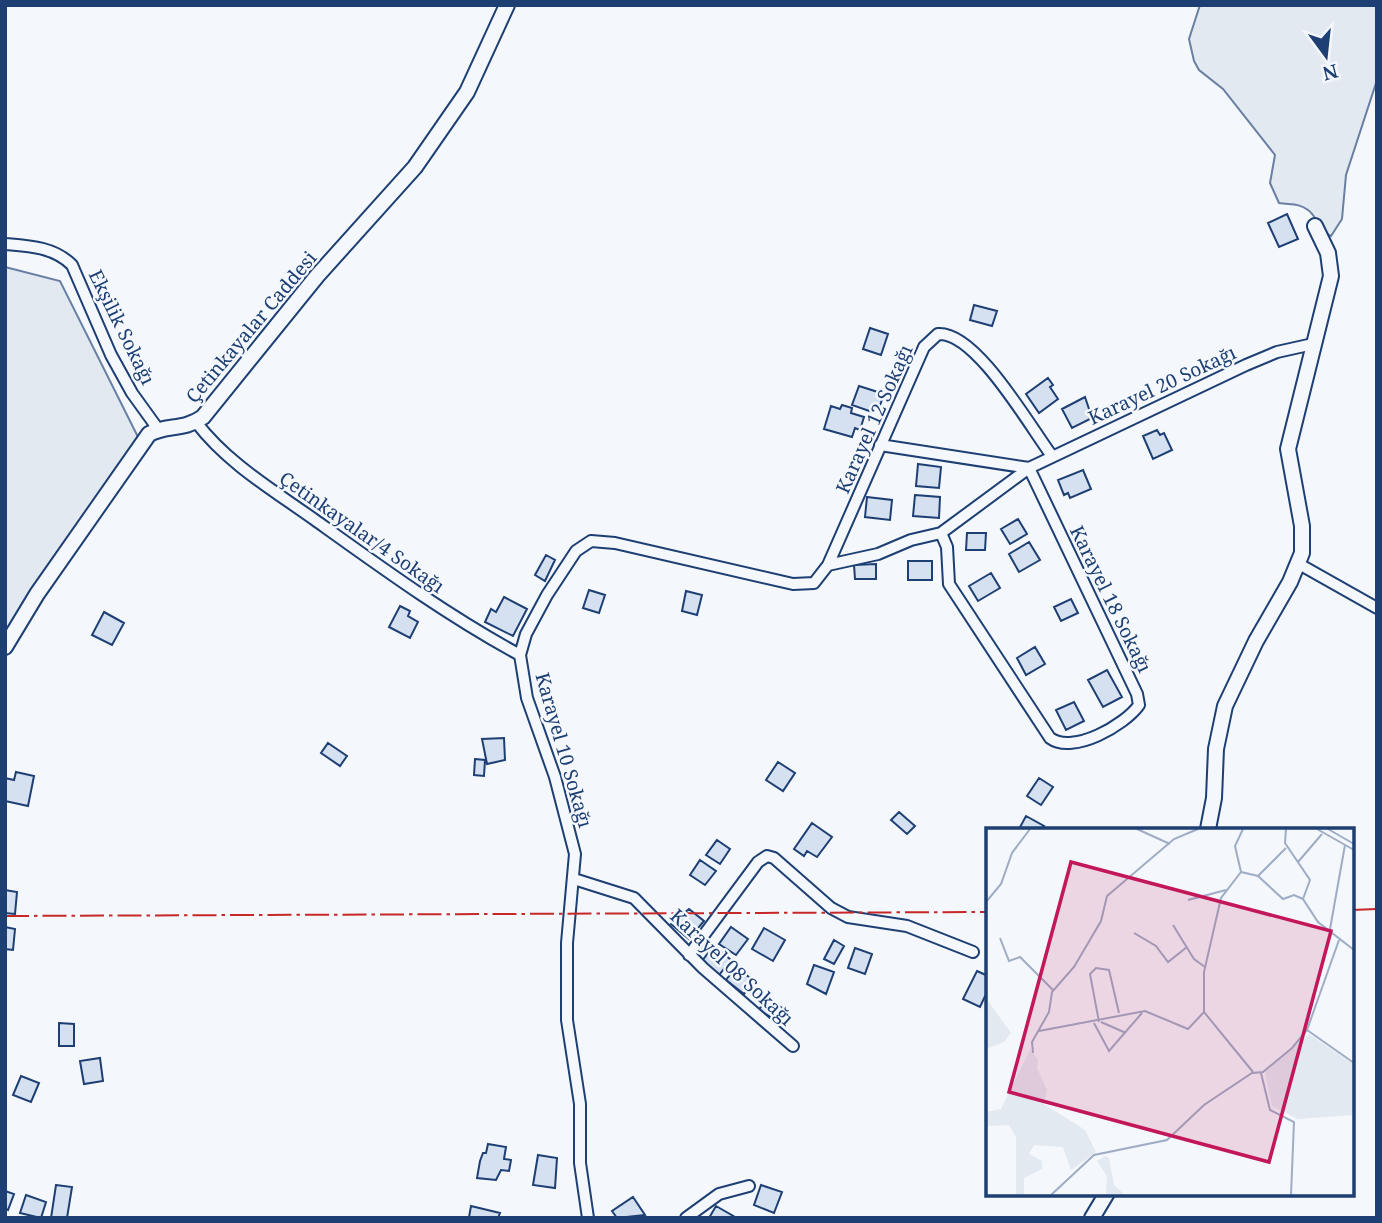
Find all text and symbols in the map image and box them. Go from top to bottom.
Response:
north arrow [1291,21,1361,91]
text: N [1320,58,1341,87]
street label: Çetinkayalar Caddesi [180,246,322,408]
street label: Ekşilik Sokağı [83,265,161,389]
street label: Karayel 20 Sokağı [1084,339,1240,431]
street label: Karayel 12 Sokağı [830,341,918,497]
street label: Çetinkayalar/4 Sokağı [274,465,450,599]
street label: Karayel 18 Sokağı [1064,521,1158,677]
street label: Karayel 10 Sokağı [529,669,599,831]
inset map [986,828,1354,1195]
street label: Karayel 08 Sokağı [665,903,799,1031]

